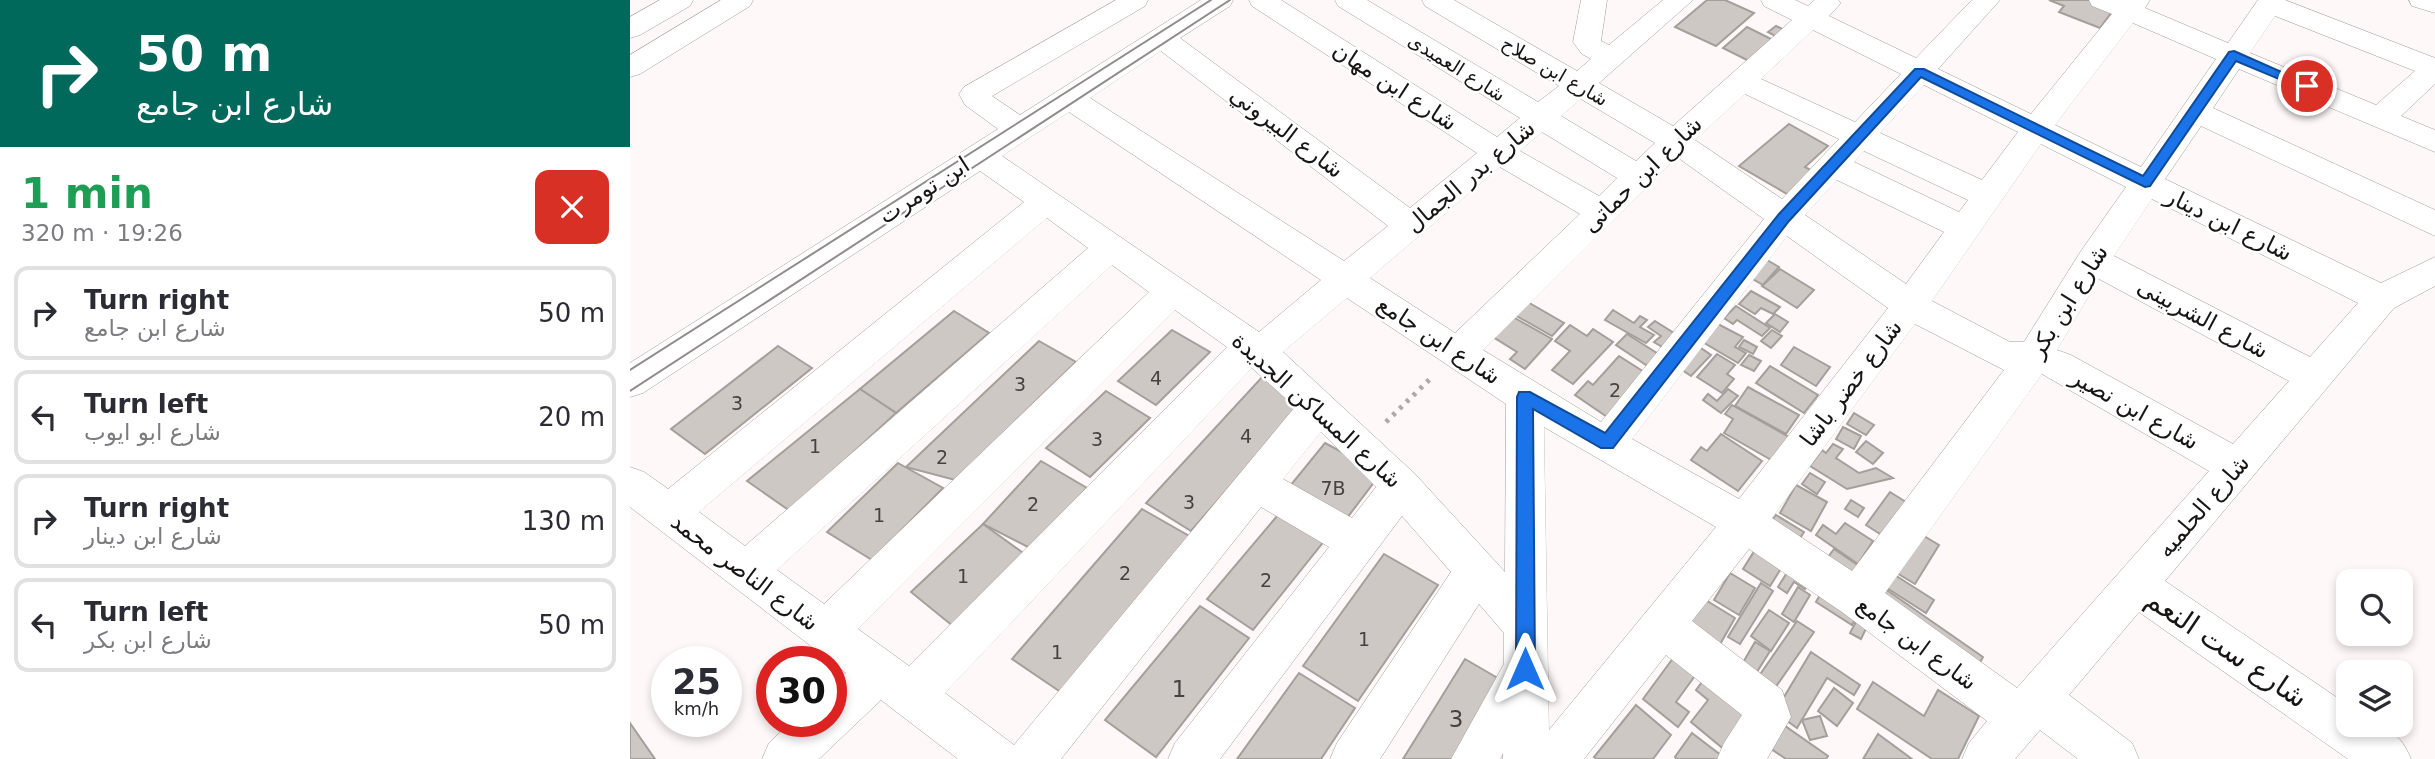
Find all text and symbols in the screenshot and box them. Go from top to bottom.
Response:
text: 50 m [136,26,272,83]
icon: right [21,28,112,119]
street label: شارع العميدى [1404,29,1509,106]
street label: شارع ابن صلاح [1497,32,1612,111]
street label: شارع ابن مهان [1327,36,1462,137]
pin [2277,56,2337,116]
icon: arrive [2288,67,2326,105]
street label: شارع البيروني [1225,81,1349,184]
text: شارع ابن جامع [136,85,333,123]
street label: شارع ابن حماتى [1577,110,1708,238]
street label: شارع بدر الجمال [1400,114,1541,238]
street label: ابن تومرت [874,151,975,230]
text: 1 min [21,169,153,218]
button: close [535,170,609,244]
street label: شارع ابن دينار [2160,182,2297,267]
text: 320 m · 19:26 [21,220,183,246]
street label: شارع ابن بكر [2023,240,2114,363]
street label: شارع الشربينى [2133,273,2273,364]
text: Turn right [84,285,229,315]
street label: شارع ابن جامع [1372,290,1506,390]
icon: right [25,294,63,332]
text: 50 m [538,298,605,328]
street label: شارع خضر باشا [1795,314,1908,452]
text: شارع ابن جامع [84,315,226,341]
street label: شارع المساكن الجديدة [1226,327,1407,494]
street label: شارع ابن نصير [2065,363,2203,456]
house number: 4 [1150,367,1162,389]
house number: 3 [1014,373,1026,395]
house number: 2 [1609,379,1621,401]
text: Turn left [84,389,208,419]
house number: 3 [731,392,743,414]
icon: left [25,398,63,436]
text: 20 m [538,402,605,432]
text: شارع ابو ايوب [84,419,221,445]
house number: 4 [1240,425,1252,447]
house number: 3 [1091,428,1103,450]
house number: 1 [809,435,821,457]
house number: 2 [936,446,948,468]
street label: شارع الحلميه [2152,450,2255,563]
house number: 7B [1320,477,1346,499]
house number: 3 [1183,491,1195,513]
text: Turn right [84,493,229,523]
house number: 2 [1027,493,1039,515]
icon: right [25,502,63,540]
house number: 1 [873,504,885,526]
text: 130 m [522,506,605,536]
street label: شارع الناصر محمد [666,508,824,637]
text: شارع ابن دينار [84,523,222,549]
house number: 2 [1119,562,1131,584]
house number: 1 [957,565,969,587]
house number: 2 [1260,569,1272,591]
map controls [2336,569,2413,737]
button: search [2336,569,2413,646]
street label: شارع ست النعم [2140,582,2314,715]
street label: شارع ابن جامع [1851,591,1982,696]
text: Turn left [84,597,208,627]
icon: left [25,606,63,644]
text: 50 m [538,610,605,640]
text: شارع ابن بكر [84,627,212,653]
house number: 1 [1358,628,1370,650]
position arrow [1488,632,1562,706]
house number: 1 [1051,641,1063,663]
speed limit sign: 30 [756,646,847,737]
button: layers [2336,660,2413,737]
text: 25 [672,662,721,702]
house number: 1 [1172,676,1186,702]
text: km/h [674,698,719,719]
house number: 3 [1449,706,1463,732]

